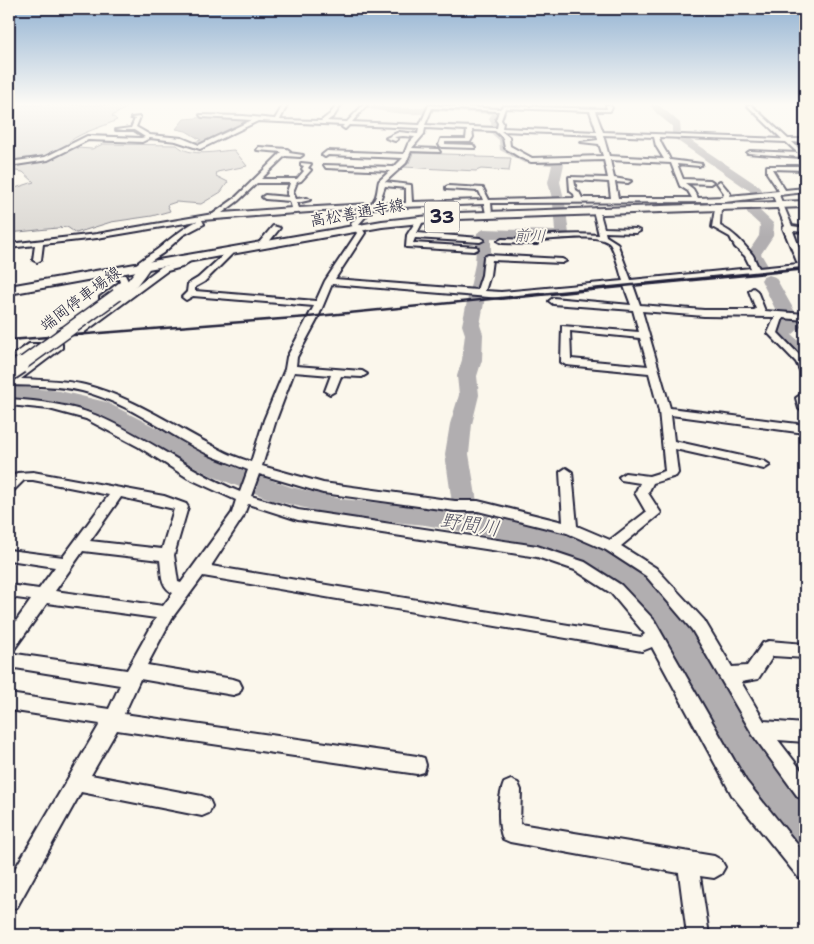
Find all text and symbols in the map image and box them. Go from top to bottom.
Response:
street label: 高松善通寺線 [308,194,406,231]
road number: 33 [424,202,460,232]
water label: 前川 [514,224,546,247]
street label: 端岡停車場線 [36,261,125,336]
water label: 野間川 [438,506,502,542]

